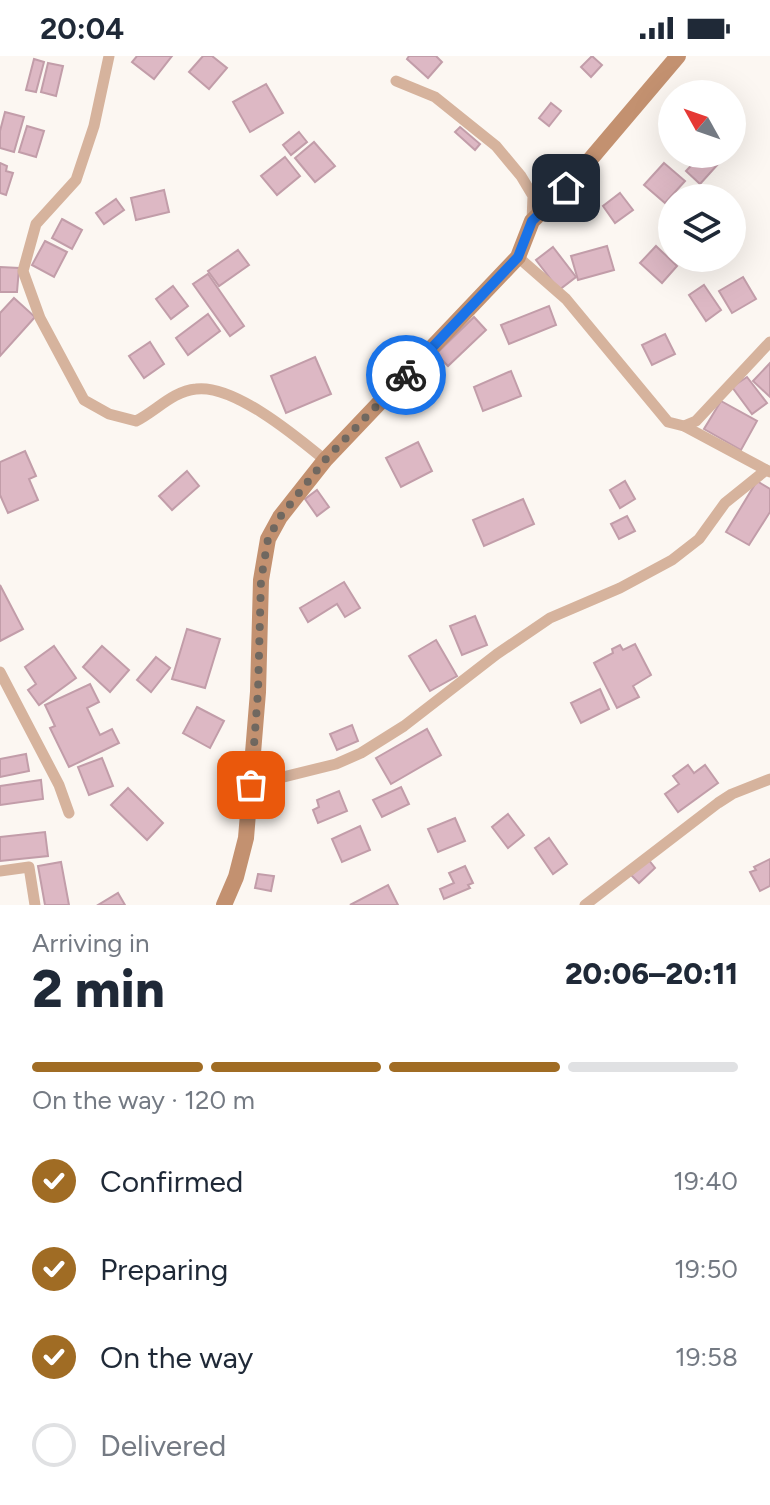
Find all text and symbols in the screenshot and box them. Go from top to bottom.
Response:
text: 20:04 [40,10,124,47]
north arrow [658,80,746,168]
map controls [658,80,746,272]
pin [532,154,600,222]
icon: home [544,166,588,210]
button: layers [658,184,746,272]
courier [366,335,446,415]
icon: bike [384,353,428,397]
pin [217,751,285,819]
icon: bag [229,763,273,807]
text: Arriving in [32,927,150,959]
text: 20:06–20:11 [565,955,738,992]
text: 2 min [32,958,165,1020]
text: On the way · 120 m [32,1084,255,1116]
icon: check [32,1159,76,1203]
text: Confirmed [100,1163,243,1200]
text: 19:40 [673,1165,738,1197]
icon: check [32,1247,76,1291]
text: Preparing [100,1251,228,1288]
text: 19:50 [674,1253,738,1285]
icon: check [32,1335,76,1379]
text: On the way [100,1339,253,1376]
text: 19:58 [675,1341,738,1373]
text: Delivered [100,1427,226,1464]

